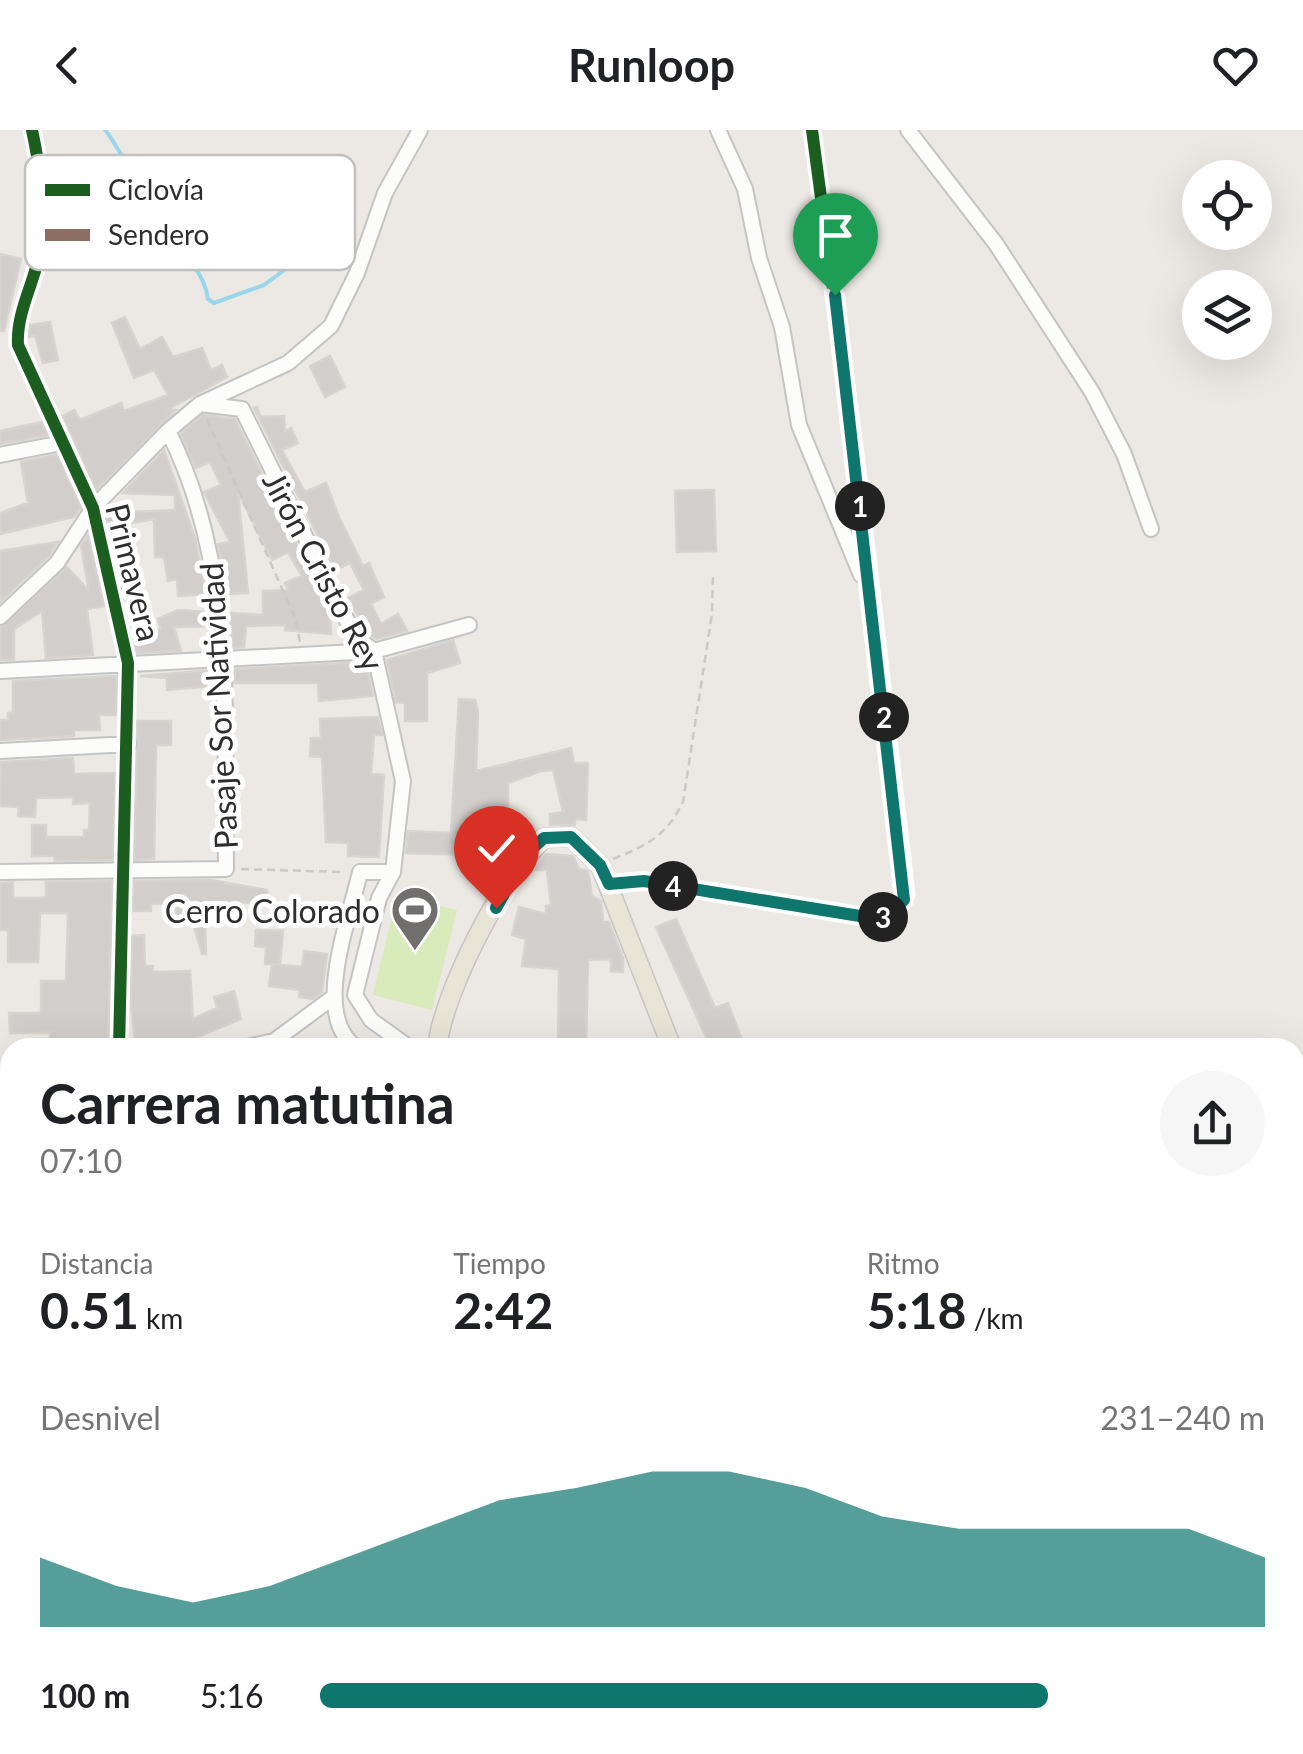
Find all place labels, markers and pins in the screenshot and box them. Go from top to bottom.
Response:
pin [793,193,878,296]
pin: 1 [835,481,885,531]
pin: 2 [859,692,909,742]
pin [454,806,539,909]
pin: 4 [648,861,698,911]
sports icon: Cerro Colorado [389,884,441,952]
place label: Cerro Colorado [165,891,380,930]
pin: 3 [858,892,908,942]

